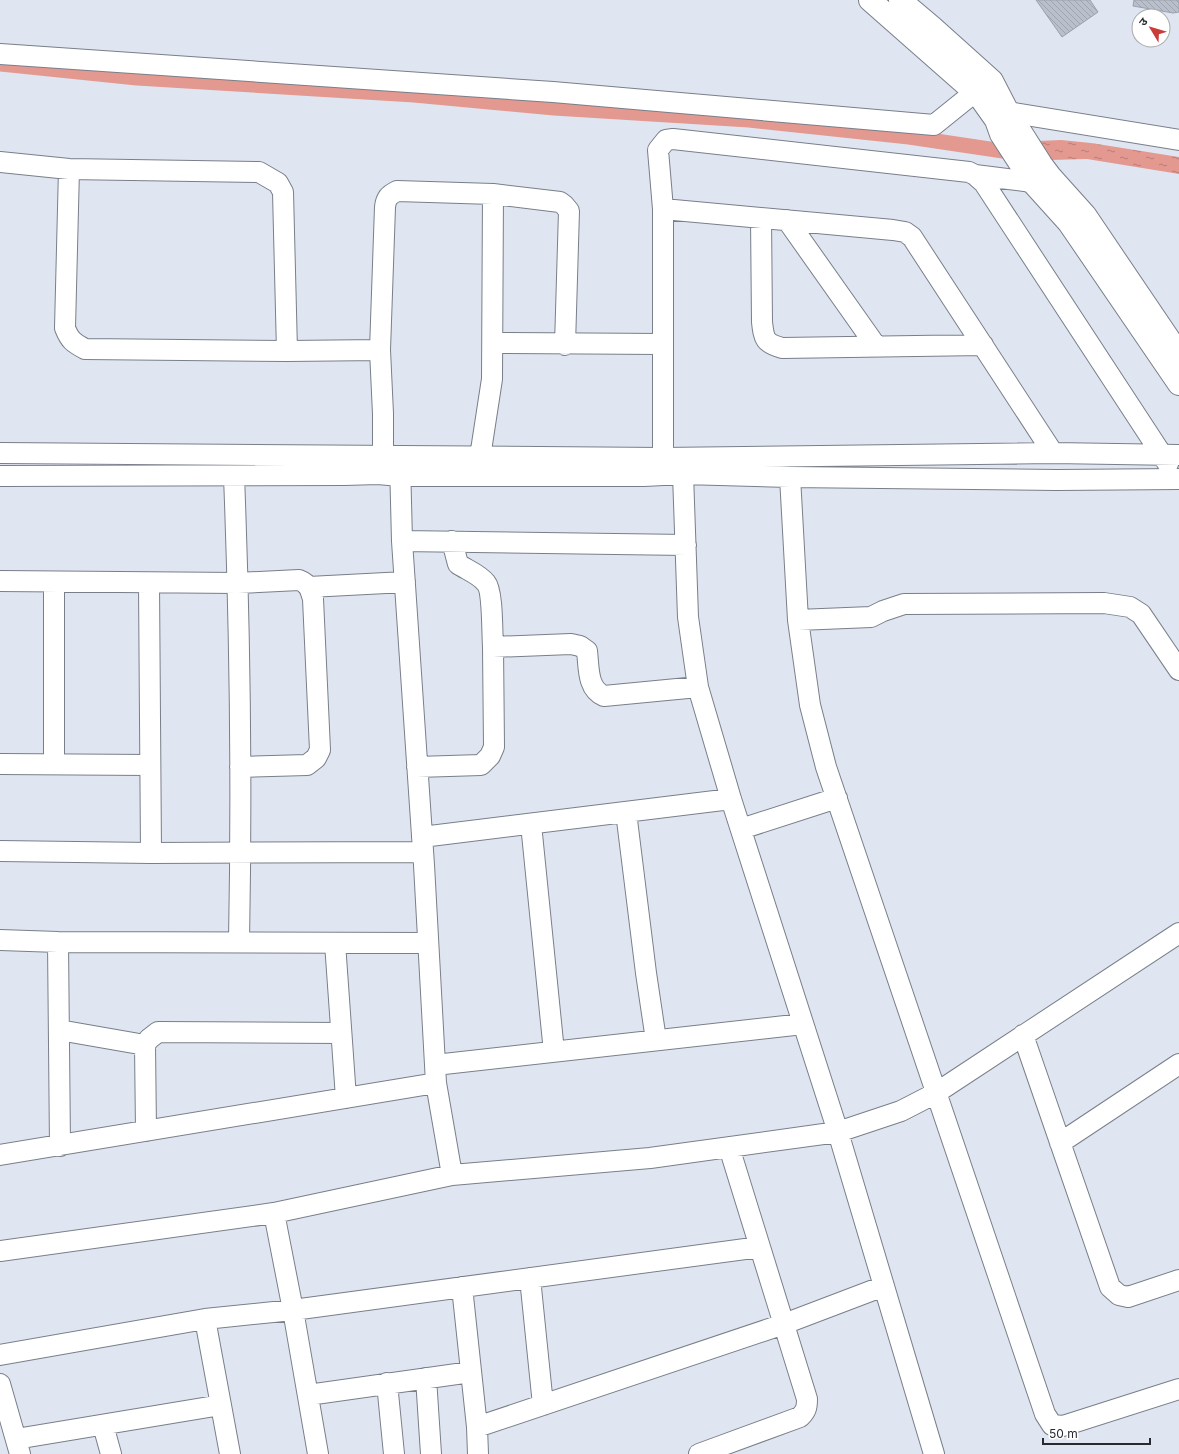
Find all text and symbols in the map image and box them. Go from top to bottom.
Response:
north arrow [1131,8,1171,48]
text: उ [1136,15,1151,29]
scale bar [1043,1420,1150,1446]
text: 50 m [1049,1426,1078,1441]

